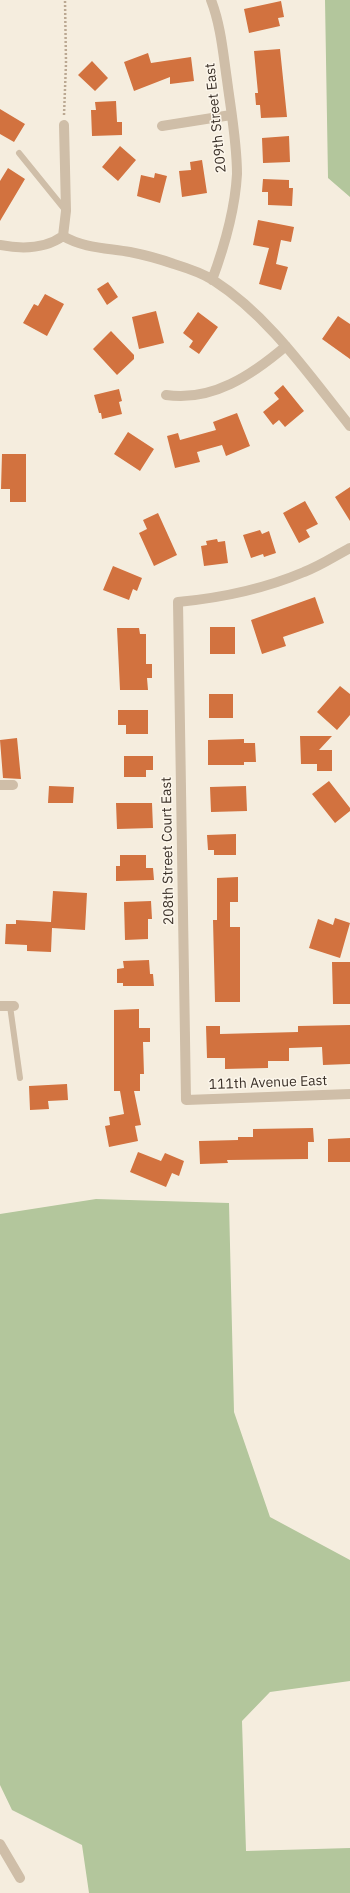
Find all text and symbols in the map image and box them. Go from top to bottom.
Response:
street label: 209th Street East [202,62,230,174]
street label: 208th Street Court East [158,777,178,925]
street label: 111th Avenue East [208,1073,328,1093]

